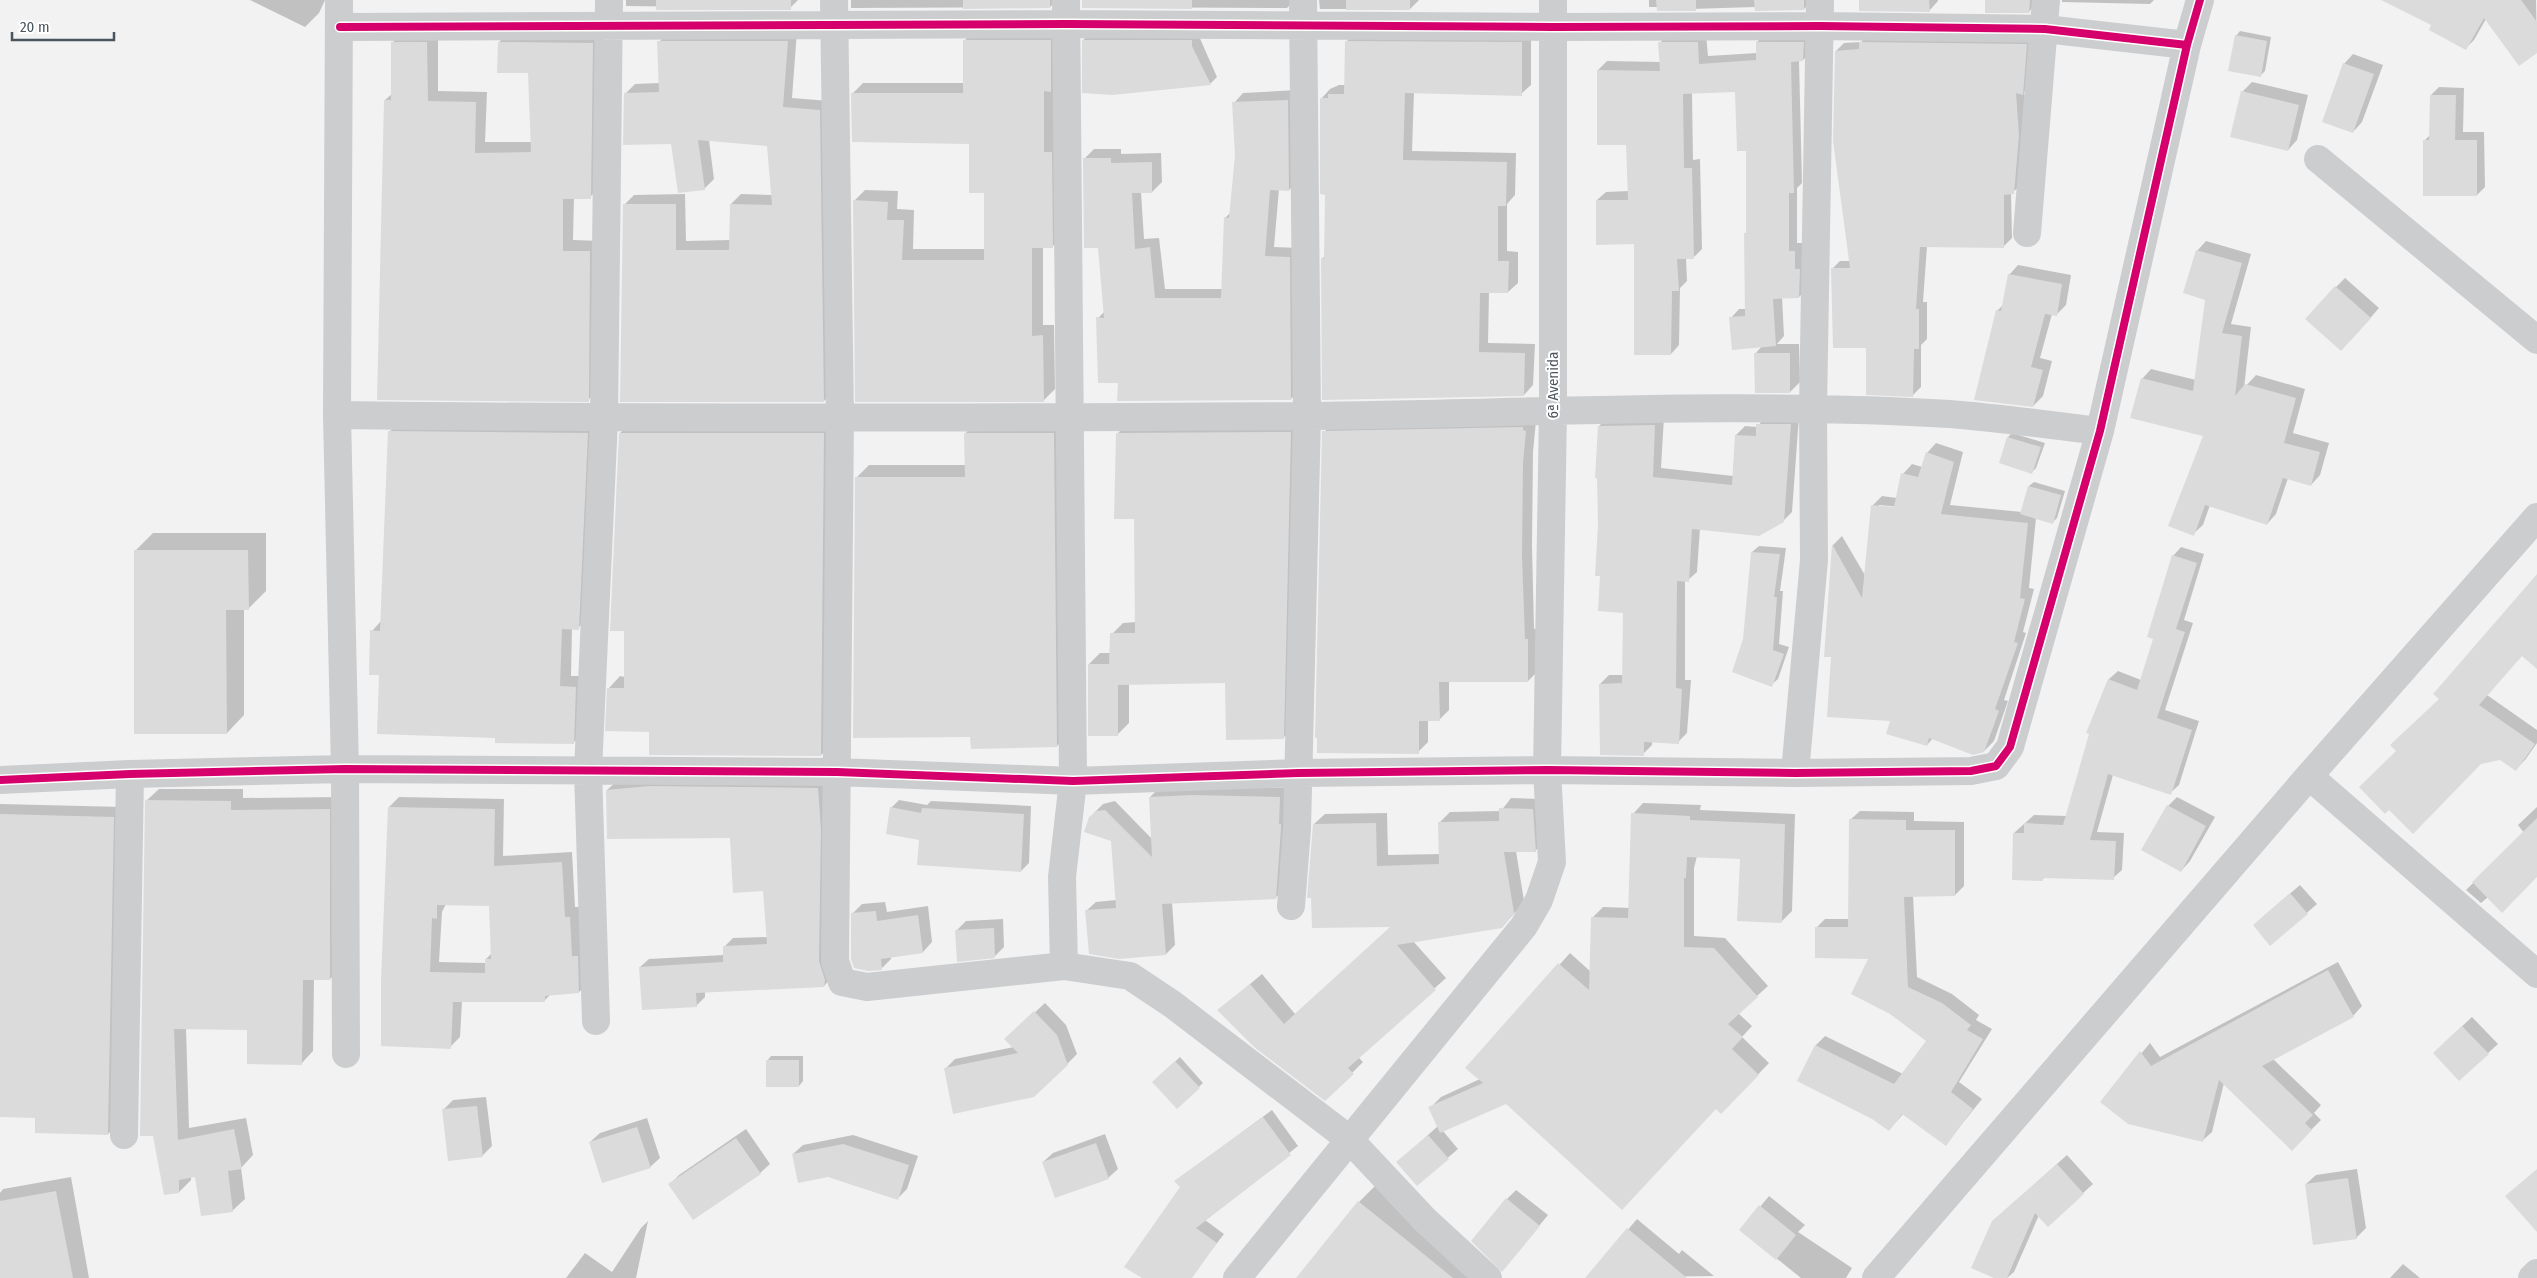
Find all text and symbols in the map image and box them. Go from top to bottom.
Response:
scale bar [12,10,115,42]
text: 20 m [20,18,50,36]
street label: 6ª Avenida [1544,352,1562,418]

